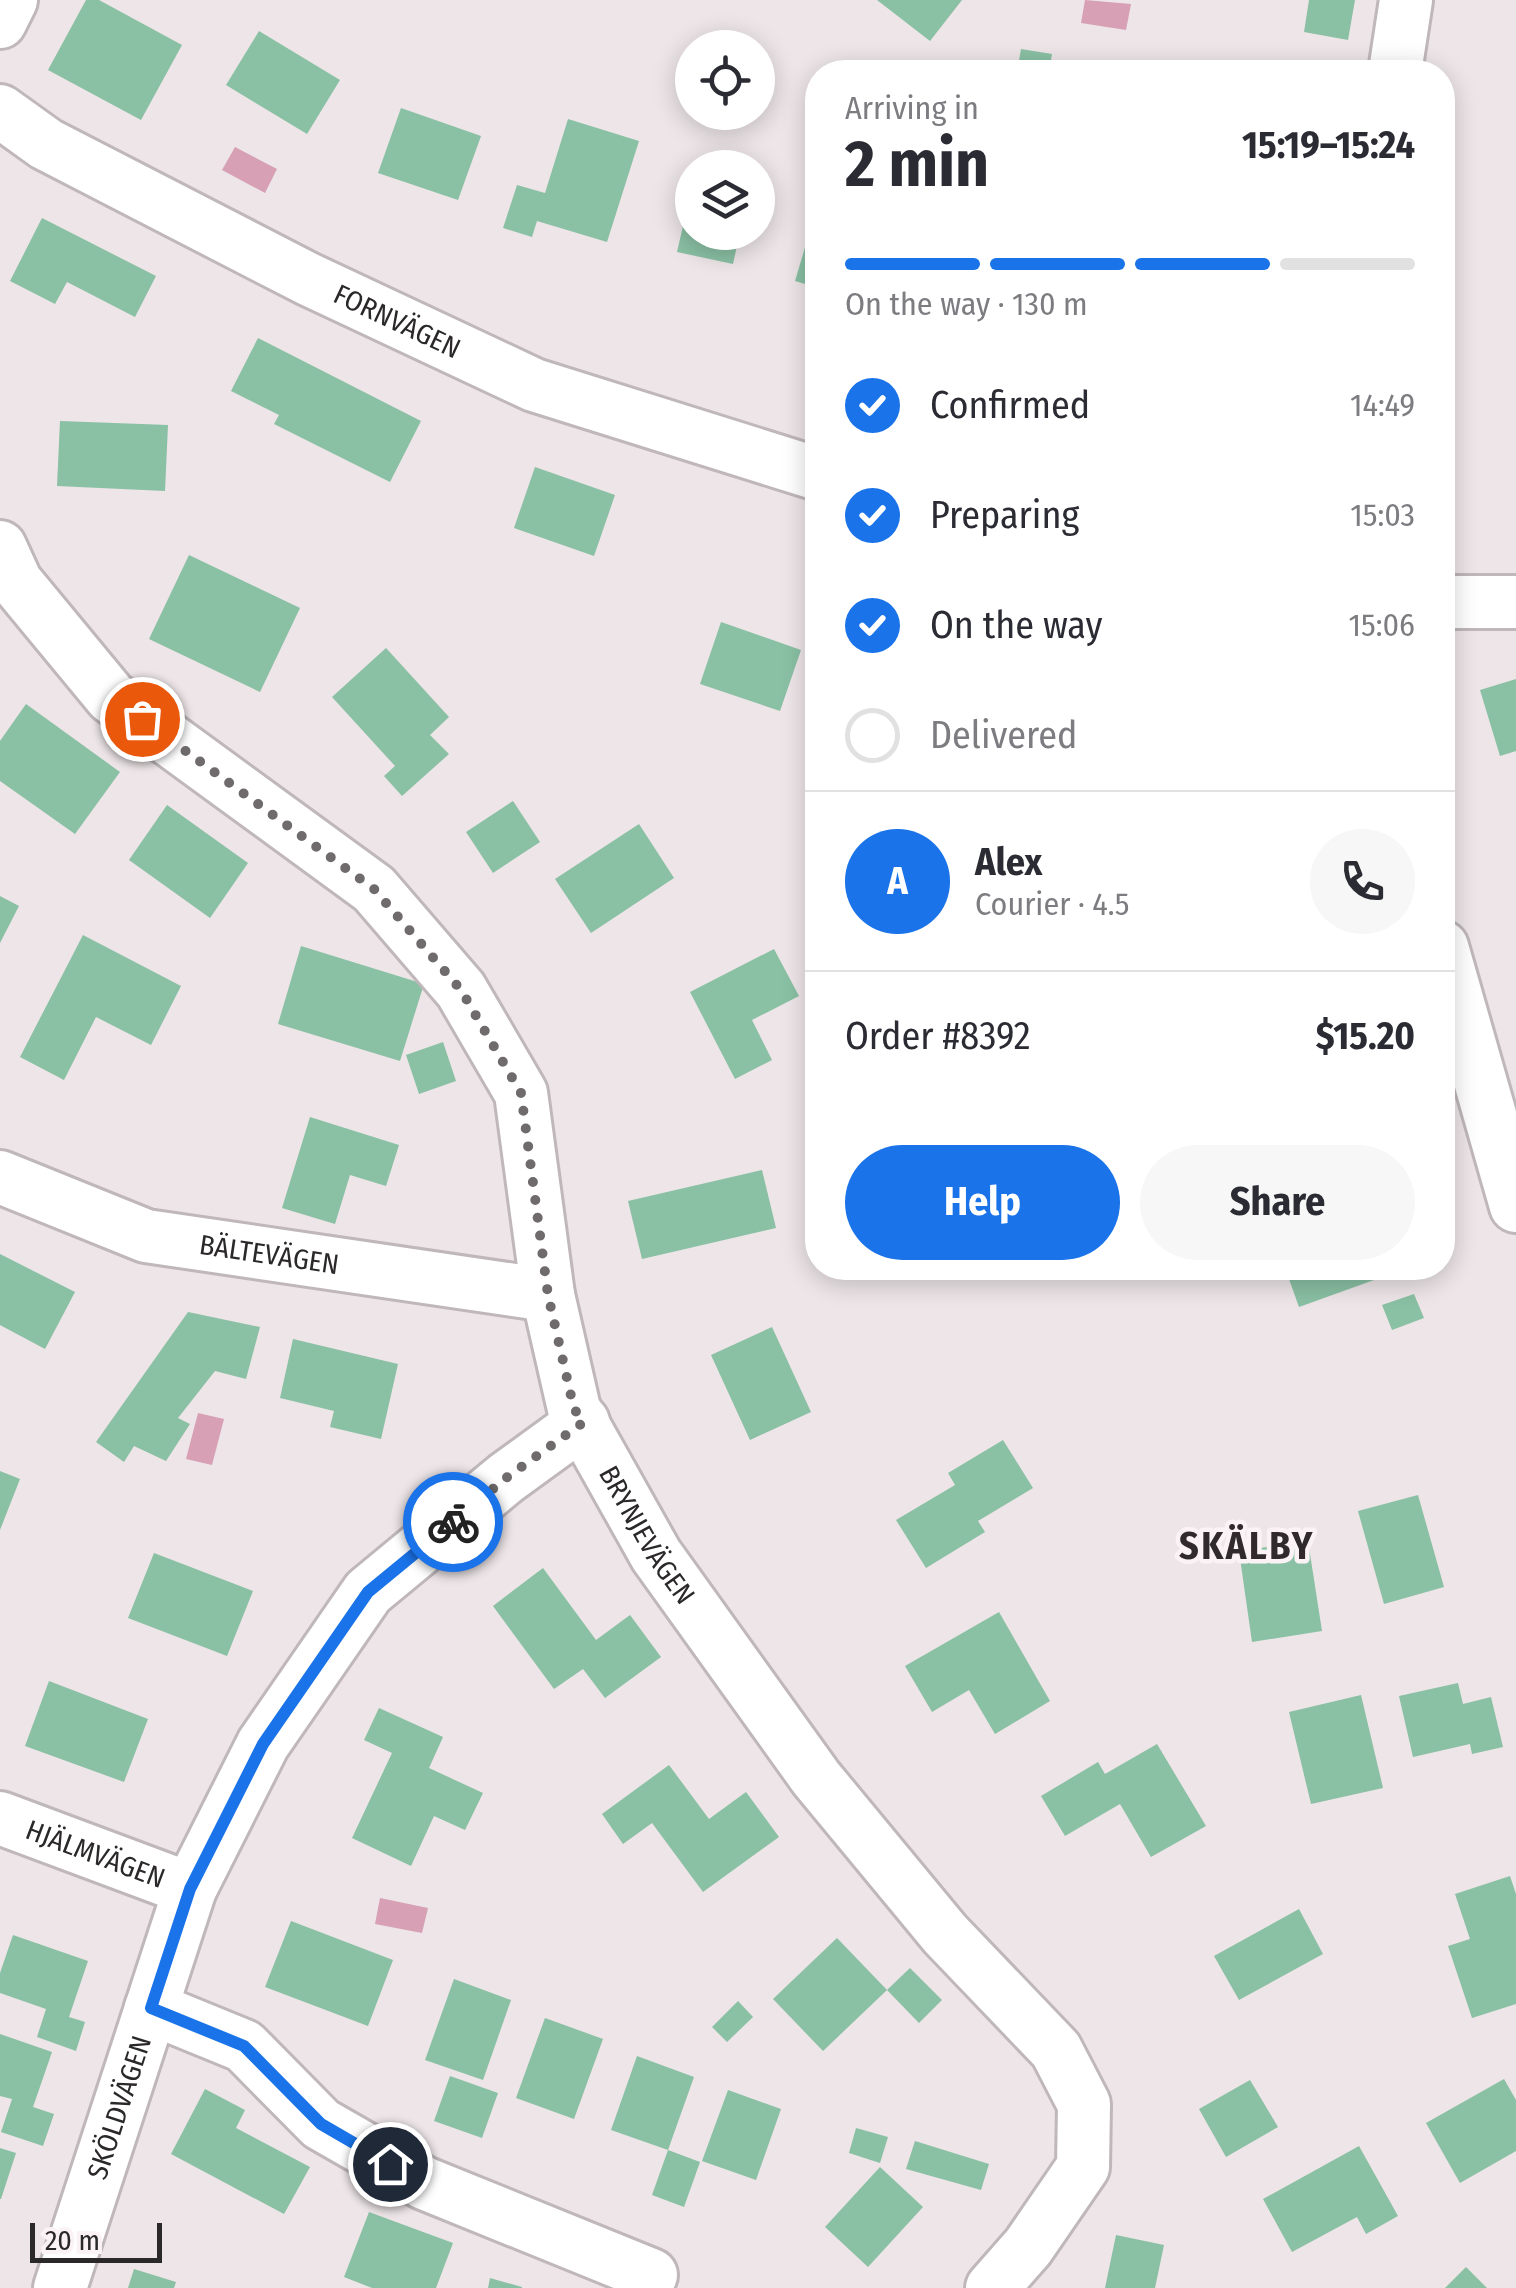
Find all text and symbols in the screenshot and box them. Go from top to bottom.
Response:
map controls [675,30,775,250]
button: locate [675,30,775,130]
text: Arriving in [845,89,979,127]
text: 15:19–15:24 [1242,122,1415,168]
text: 2 min [845,125,989,203]
button: layers [675,150,775,250]
street label: FORNVÄGEN [329,277,466,365]
text: On the way · 130 m [845,285,1088,323]
icon: check [845,378,900,433]
text: Confirmed [930,382,1090,428]
text: 14:49 [1350,386,1415,424]
icon: check [845,488,900,543]
text: Preparing [930,492,1079,538]
text: 15:03 [1350,496,1415,534]
icon: check [845,598,900,653]
text: On the way [930,602,1102,648]
text: 15:06 [1349,606,1415,644]
pin [100,677,185,762]
icon: bag [115,692,170,747]
text: Delivered [930,712,1077,758]
button: phone [1310,829,1415,934]
text: Alex [975,839,1042,885]
text: A [887,858,908,904]
text: Courier · 4.5 [975,885,1130,923]
text: Order #8392 [845,1013,1031,1059]
text: $15.20 [1316,1013,1415,1059]
button: Help [845,1145,1120,1260]
button: Share [1140,1145,1415,1260]
street label: BÄLTEVÄGEN [197,1228,341,1281]
street label: BRYNJEVÄGEN [593,1460,702,1610]
courier [403,1472,503,1572]
icon: bike [426,1495,481,1550]
district label: SKÄLBY [1179,1523,1315,1569]
street label: HJÄLMVÄGEN [21,1813,170,1895]
street label: SKÖLDVÄGEN [80,2031,158,2183]
pin [348,2122,433,2207]
icon: home [363,2137,418,2192]
scale bar [30,2218,162,2262]
text: 20 m [45,2224,100,2257]

